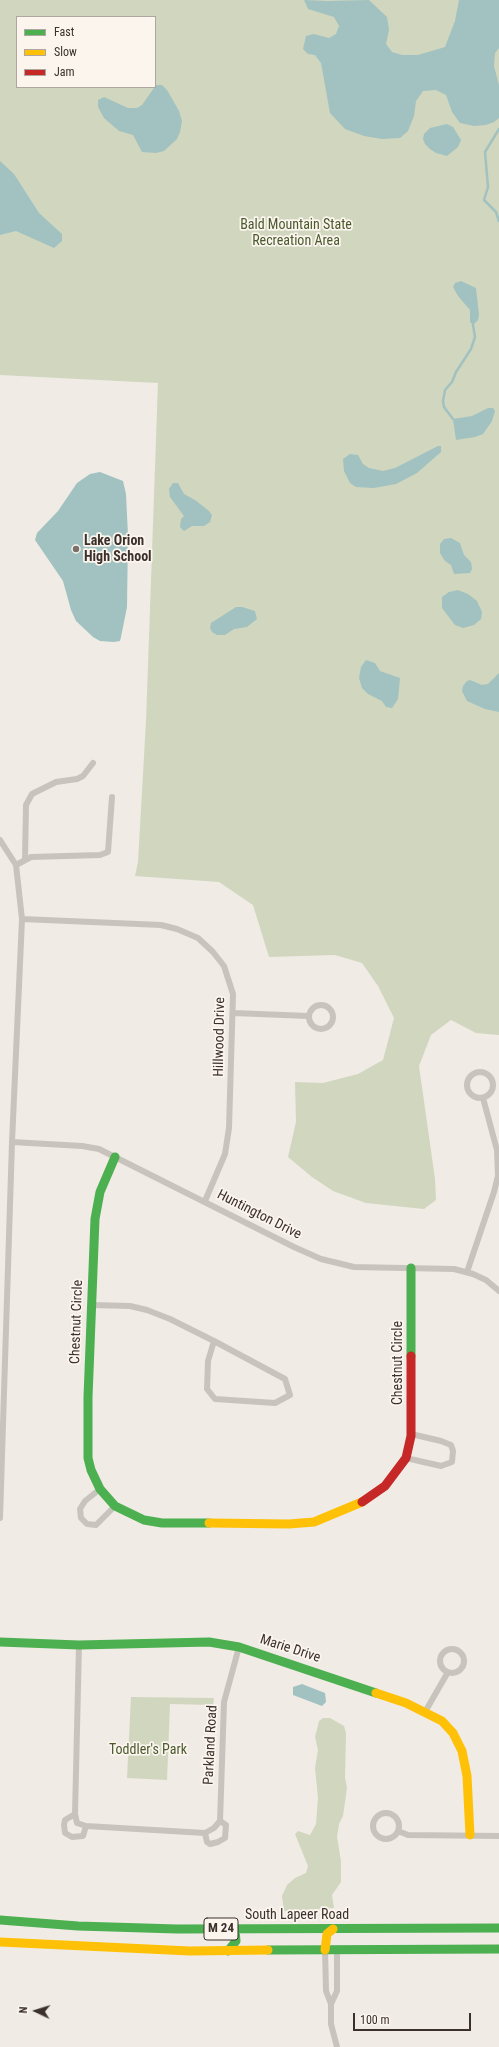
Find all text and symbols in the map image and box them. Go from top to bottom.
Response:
legend [16,16,156,88]
text: Fast [54,25,74,39]
text: Slow [54,45,77,59]
text: Jam [54,65,75,79]
park label: Bald Mountain State Recreation Area [240,217,352,250]
place label: Lake Orion High School [84,533,152,566]
marker: Lake Orion High School [71,544,81,554]
street label: Hillwood Drive [211,997,229,1077]
street label: Huntington Drive [214,1187,304,1243]
street label: Chestnut Circle [67,1280,87,1364]
street label: Chestnut Circle [390,1321,406,1405]
street label: Marie Drive [258,1631,322,1667]
street label: Parkland Road [201,1705,221,1785]
park label: Toddler's Park [109,1742,187,1758]
street label: South Lapeer Road [245,1907,349,1923]
road number: M 24 [204,1918,238,1940]
north arrow [16,1991,56,2031]
scale bar [355,2005,473,2031]
text: N [17,2006,30,2014]
text: 100 m [360,2013,390,2027]

